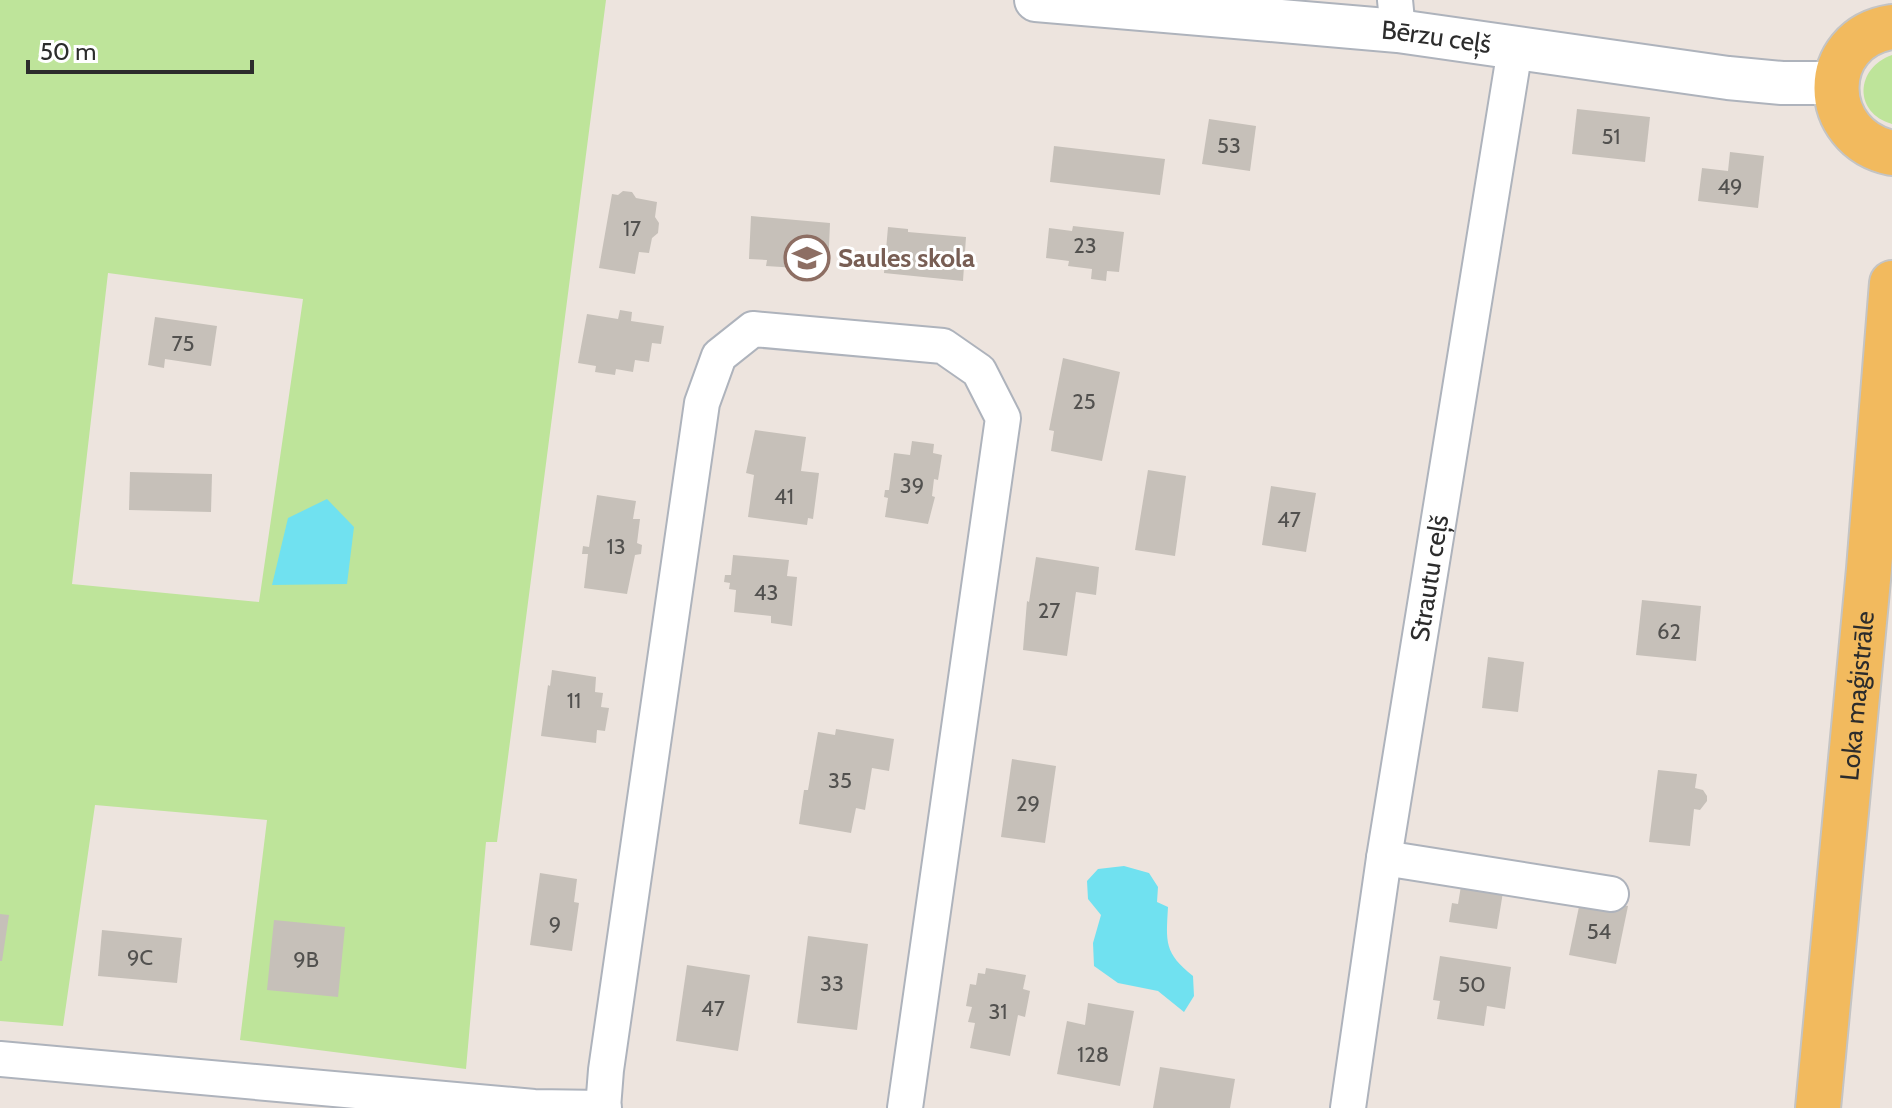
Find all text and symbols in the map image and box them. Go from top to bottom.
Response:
street label: Bērzu ceļš [1380,14,1494,60]
scale bar [28,24,252,74]
text: 50 m [40,37,96,66]
house number: 51 [1601,123,1621,150]
house number: 53 [1217,132,1241,159]
house number: 49 [1717,173,1743,200]
house number: 17 [623,215,641,242]
house number: 23 [1073,232,1097,259]
school or university icon: Saules skola [783,234,831,282]
place label: Saules skola [838,242,975,274]
house number: 75 [172,330,194,357]
house number: 25 [1072,388,1096,415]
house number: 39 [900,472,924,499]
house number: 41 [774,483,794,510]
house number: 47 [1277,506,1301,533]
street label: Strautu ceļš [1403,512,1455,644]
house number: 13 [606,533,626,560]
house number: 43 [754,579,778,606]
house number: 27 [1038,597,1060,624]
street label: Loka maģistrāle [1833,610,1881,782]
house number: 62 [1657,618,1681,645]
house number: 11 [567,687,581,714]
house number: 35 [828,767,852,794]
house number: 29 [1016,790,1040,817]
house number: 9 [549,911,561,938]
house number: 54 [1587,918,1612,945]
house number: 9C [127,944,153,971]
house number: 9B [293,946,319,973]
house number: 33 [820,970,844,997]
house number: 50 [1458,971,1486,998]
house number: 47 [701,995,725,1022]
house number: 31 [988,998,1008,1025]
house number: 128 [1077,1041,1109,1068]

